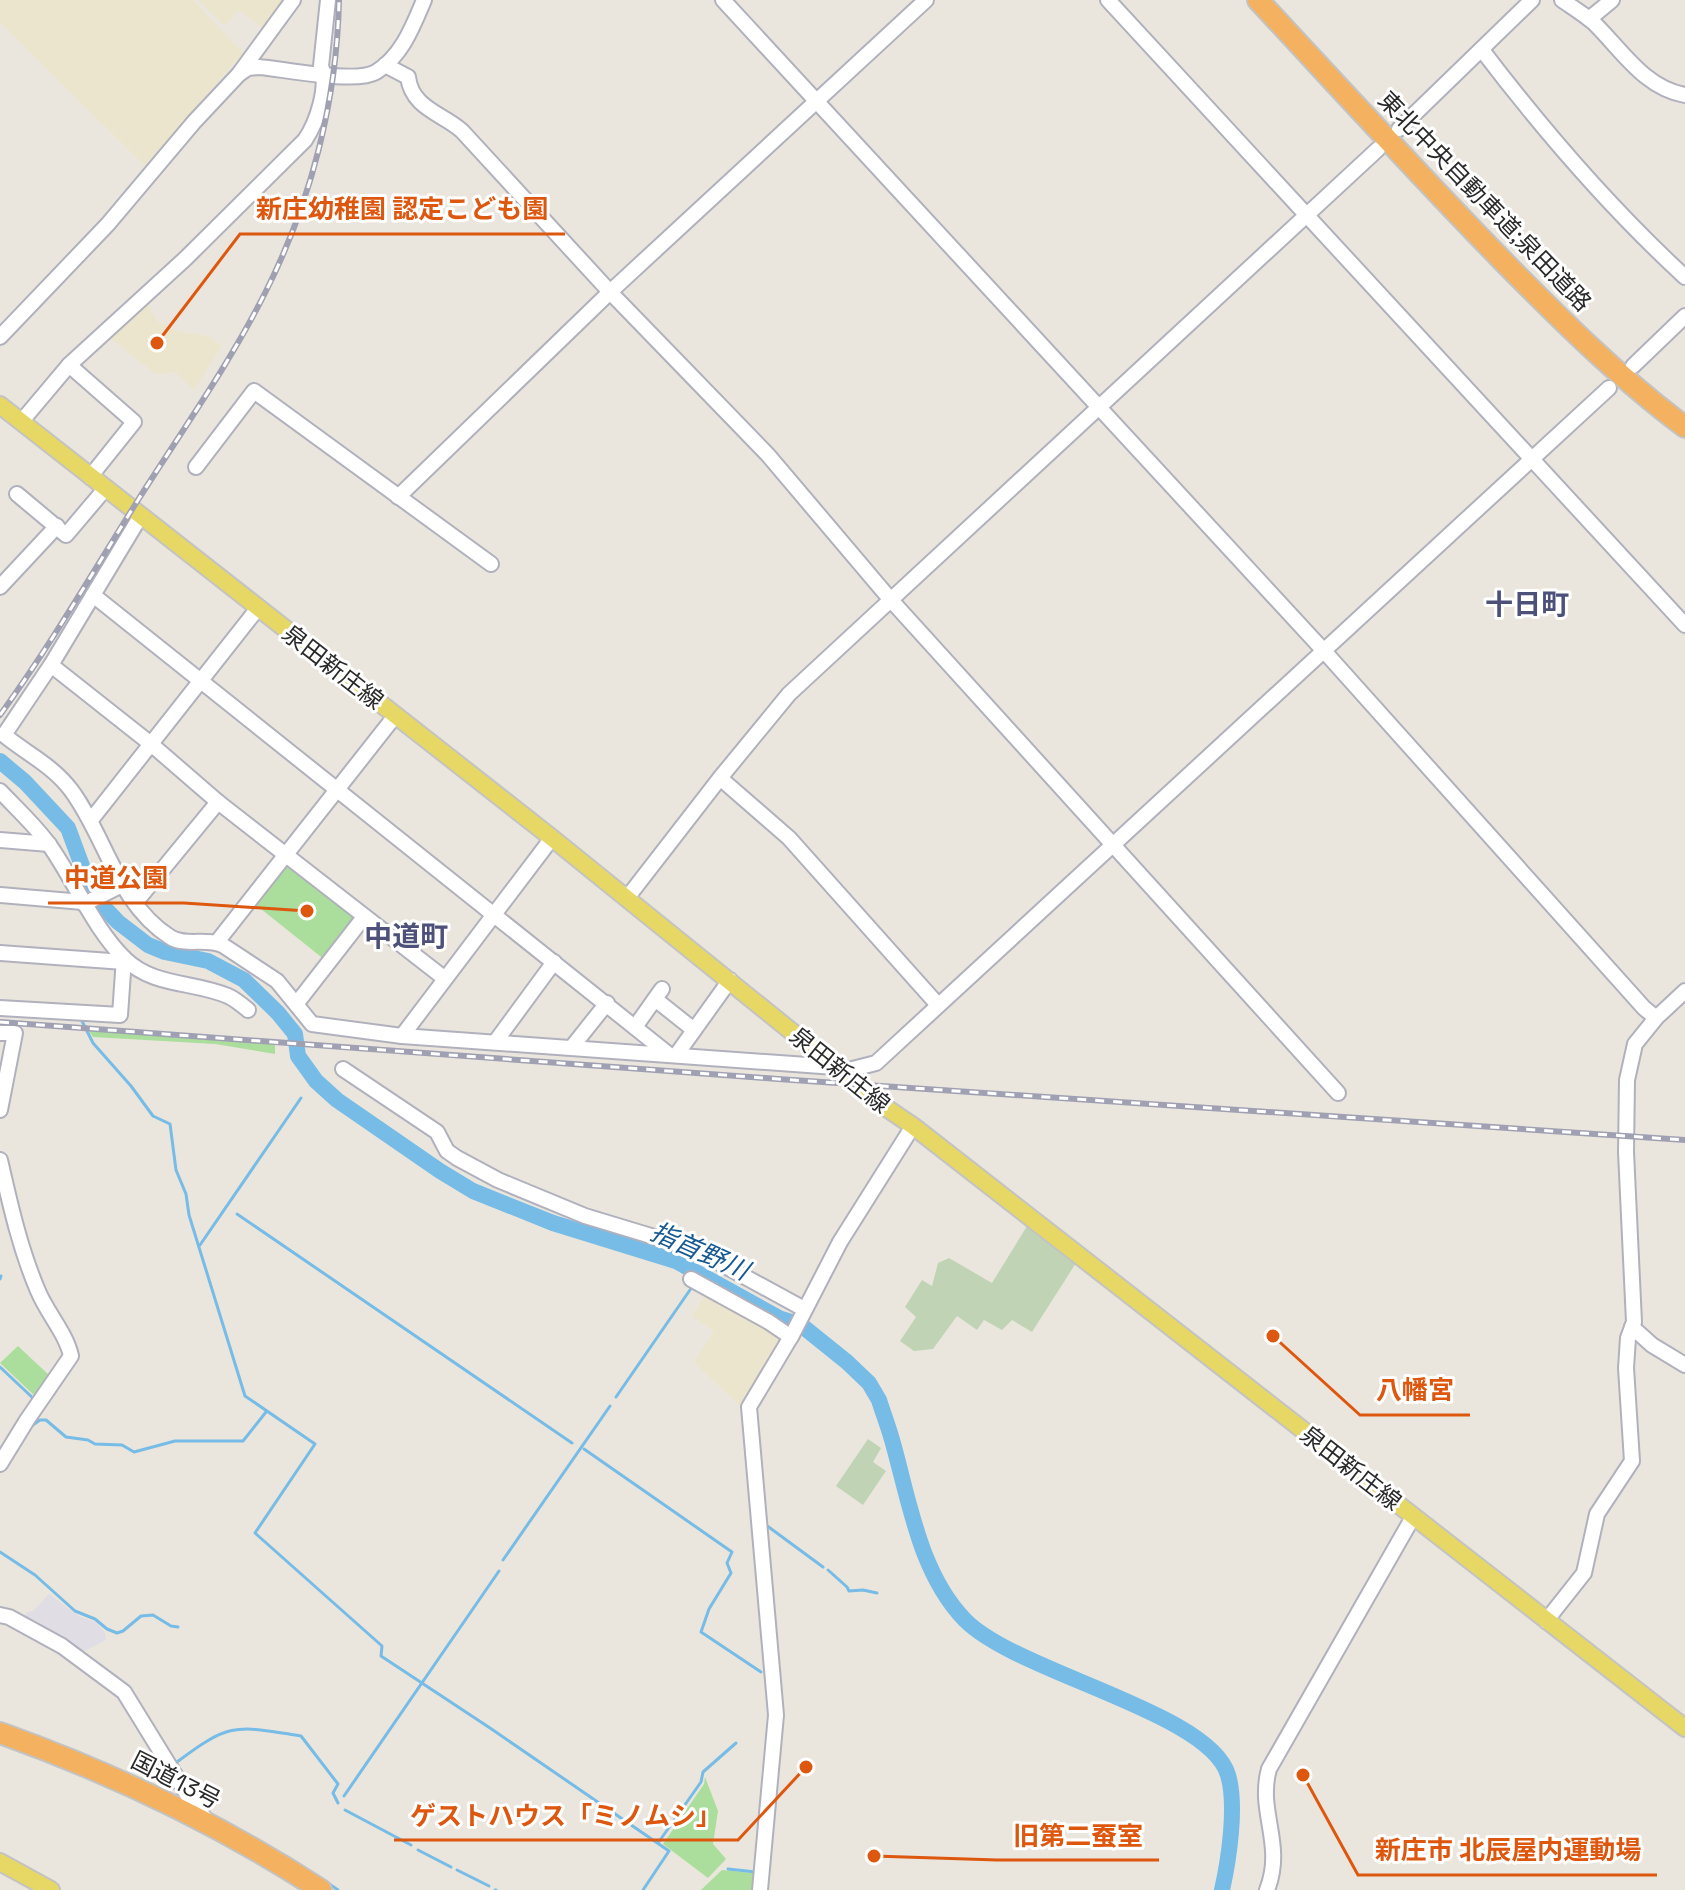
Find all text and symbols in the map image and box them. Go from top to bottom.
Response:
street label: 東北中央自動車道;泉田道路 [1372,84,1598,318]
callout: 新庄幼稚園 認定こども園 [240,184,565,234]
text: 新庄幼稚園 認定こども園 [256,192,548,226]
district label: 十日町 [1485,586,1569,622]
street label: 泉田新庄線 [276,618,390,716]
callout: 中道公園 [48,853,184,903]
text: 中道公園 [64,861,168,895]
district label: 中道町 [364,918,448,954]
street label: 泉田新庄線 [784,1020,896,1120]
water label: 指首野川 [646,1214,757,1289]
callout: 八幡宮 [1360,1365,1470,1415]
text: 八幡宮 [1376,1373,1454,1407]
street label: 泉田新庄線 [1294,1419,1408,1517]
street label: 国道13号 [126,1744,226,1816]
callout: ゲストハウス「ミノムシ」 [394,1790,738,1840]
text: ゲストハウス「ミノムシ」 [410,1799,722,1833]
callout: 旧第二蚕室 [997,1810,1159,1860]
text: 旧第二蚕室 [1013,1819,1143,1853]
callout: 新庄市 北辰屋内運動場 [1358,1825,1657,1875]
text: 新庄市 北辰屋内運動場 [1375,1833,1641,1867]

